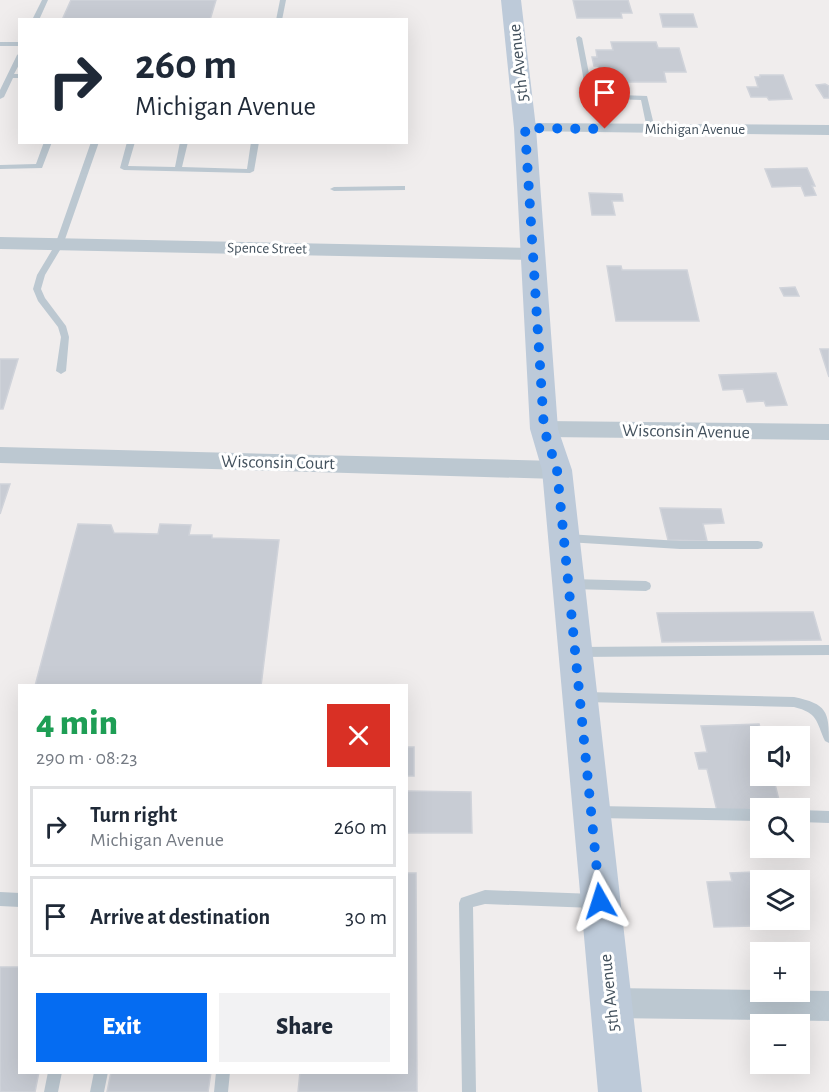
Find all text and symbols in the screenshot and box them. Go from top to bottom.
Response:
street label: 5th Avenue [506,23,532,103]
icon: right [36,42,114,120]
text: 260 m [135,44,237,86]
pin [579,67,630,129]
icon: arrive [588,76,621,109]
text: Michigan Avenue [135,93,316,120]
street label: Michigan Avenue [645,122,745,137]
street label: Spence Street [227,240,307,257]
street label: Wisconsin Avenue [622,422,750,442]
street label: Wisconsin Court [221,453,335,473]
button: close [327,704,390,767]
text: 4 min [36,705,118,741]
map controls [750,726,810,1074]
button: sound [750,726,810,786]
text: 290 m · 08:23 [36,748,138,768]
button: search [750,798,810,858]
text: Turn right [90,804,177,826]
icon: right [39,810,72,843]
text: 260 m [334,816,387,838]
text: Michigan Avenue [90,830,224,850]
position arrow [568,869,632,933]
button: layers [750,870,810,930]
icon: arrive [39,900,72,933]
text: Arrive at destination [90,906,270,928]
text: 30 m [345,906,387,928]
button: + [750,942,810,1002]
street label: 5th Avenue [597,953,623,1033]
button: Exit [36,993,207,1062]
button: Share [219,993,390,1062]
button: − [750,1014,810,1074]

